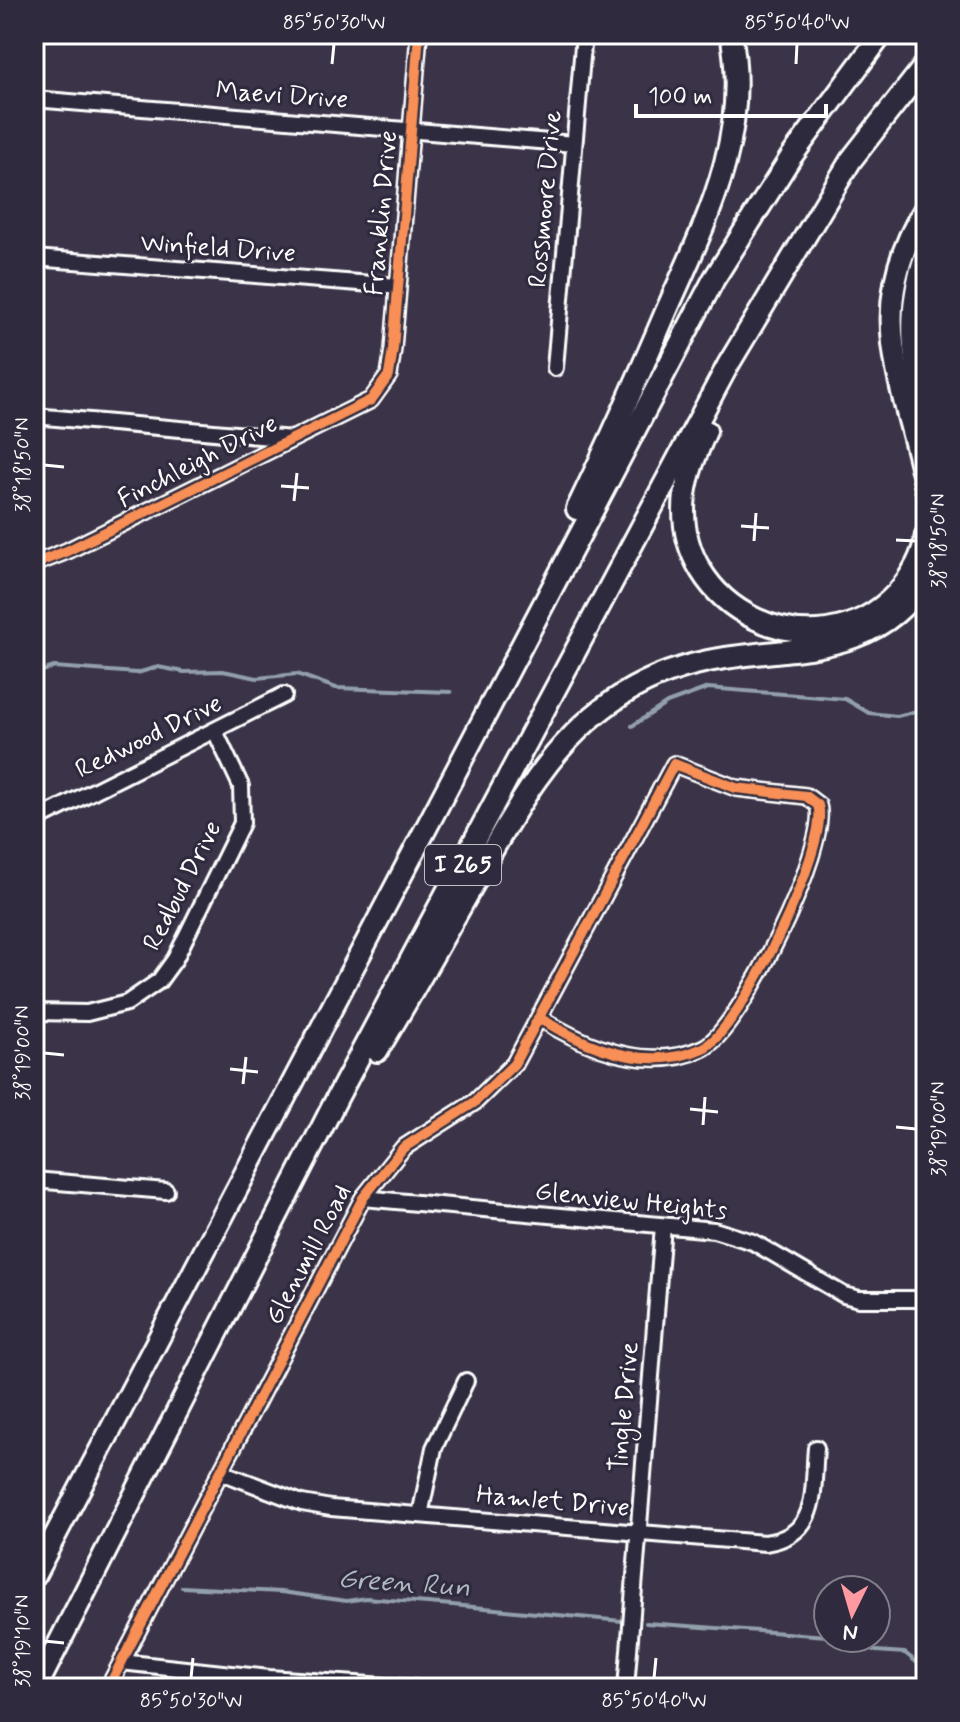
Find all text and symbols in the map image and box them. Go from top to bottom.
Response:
text: 85°50'30"W [283,10,385,37]
text: 85°50'40"W [745,10,849,37]
scale bar [636,68,826,118]
street label: Maevi Drive [215,74,349,118]
text: 100 m [648,82,712,113]
street label: Rossmoore Drive [521,109,571,289]
street label: Franklin Drive [358,129,406,297]
street label: Winfield Drive [139,227,297,271]
street label: Finchleigh Drive [112,407,284,517]
text: 38°18'50"N [10,418,37,512]
text: 38°18'50"N [926,494,953,588]
street label: Redwood Drive [70,687,228,787]
street label: Redbud Drive [136,815,230,957]
road number: I 265 [425,845,501,885]
text: 38°19'00"N [10,1005,37,1101]
text: 38°19'00"N [926,1081,953,1177]
street label: Glenview Heights [533,1175,729,1229]
street label: Glenmill Road [258,1179,360,1331]
street label: Tingle Drive [602,1340,650,1474]
street label: Hamlet Drive [475,1478,631,1526]
water label: Green Run [337,1561,471,1607]
north arrow [812,1574,892,1654]
text: 38°19'10"N [10,1595,37,1687]
text: N [842,1617,859,1647]
text: 85°50'30"W [140,1688,242,1715]
text: 85°50'40"W [602,1688,706,1715]

